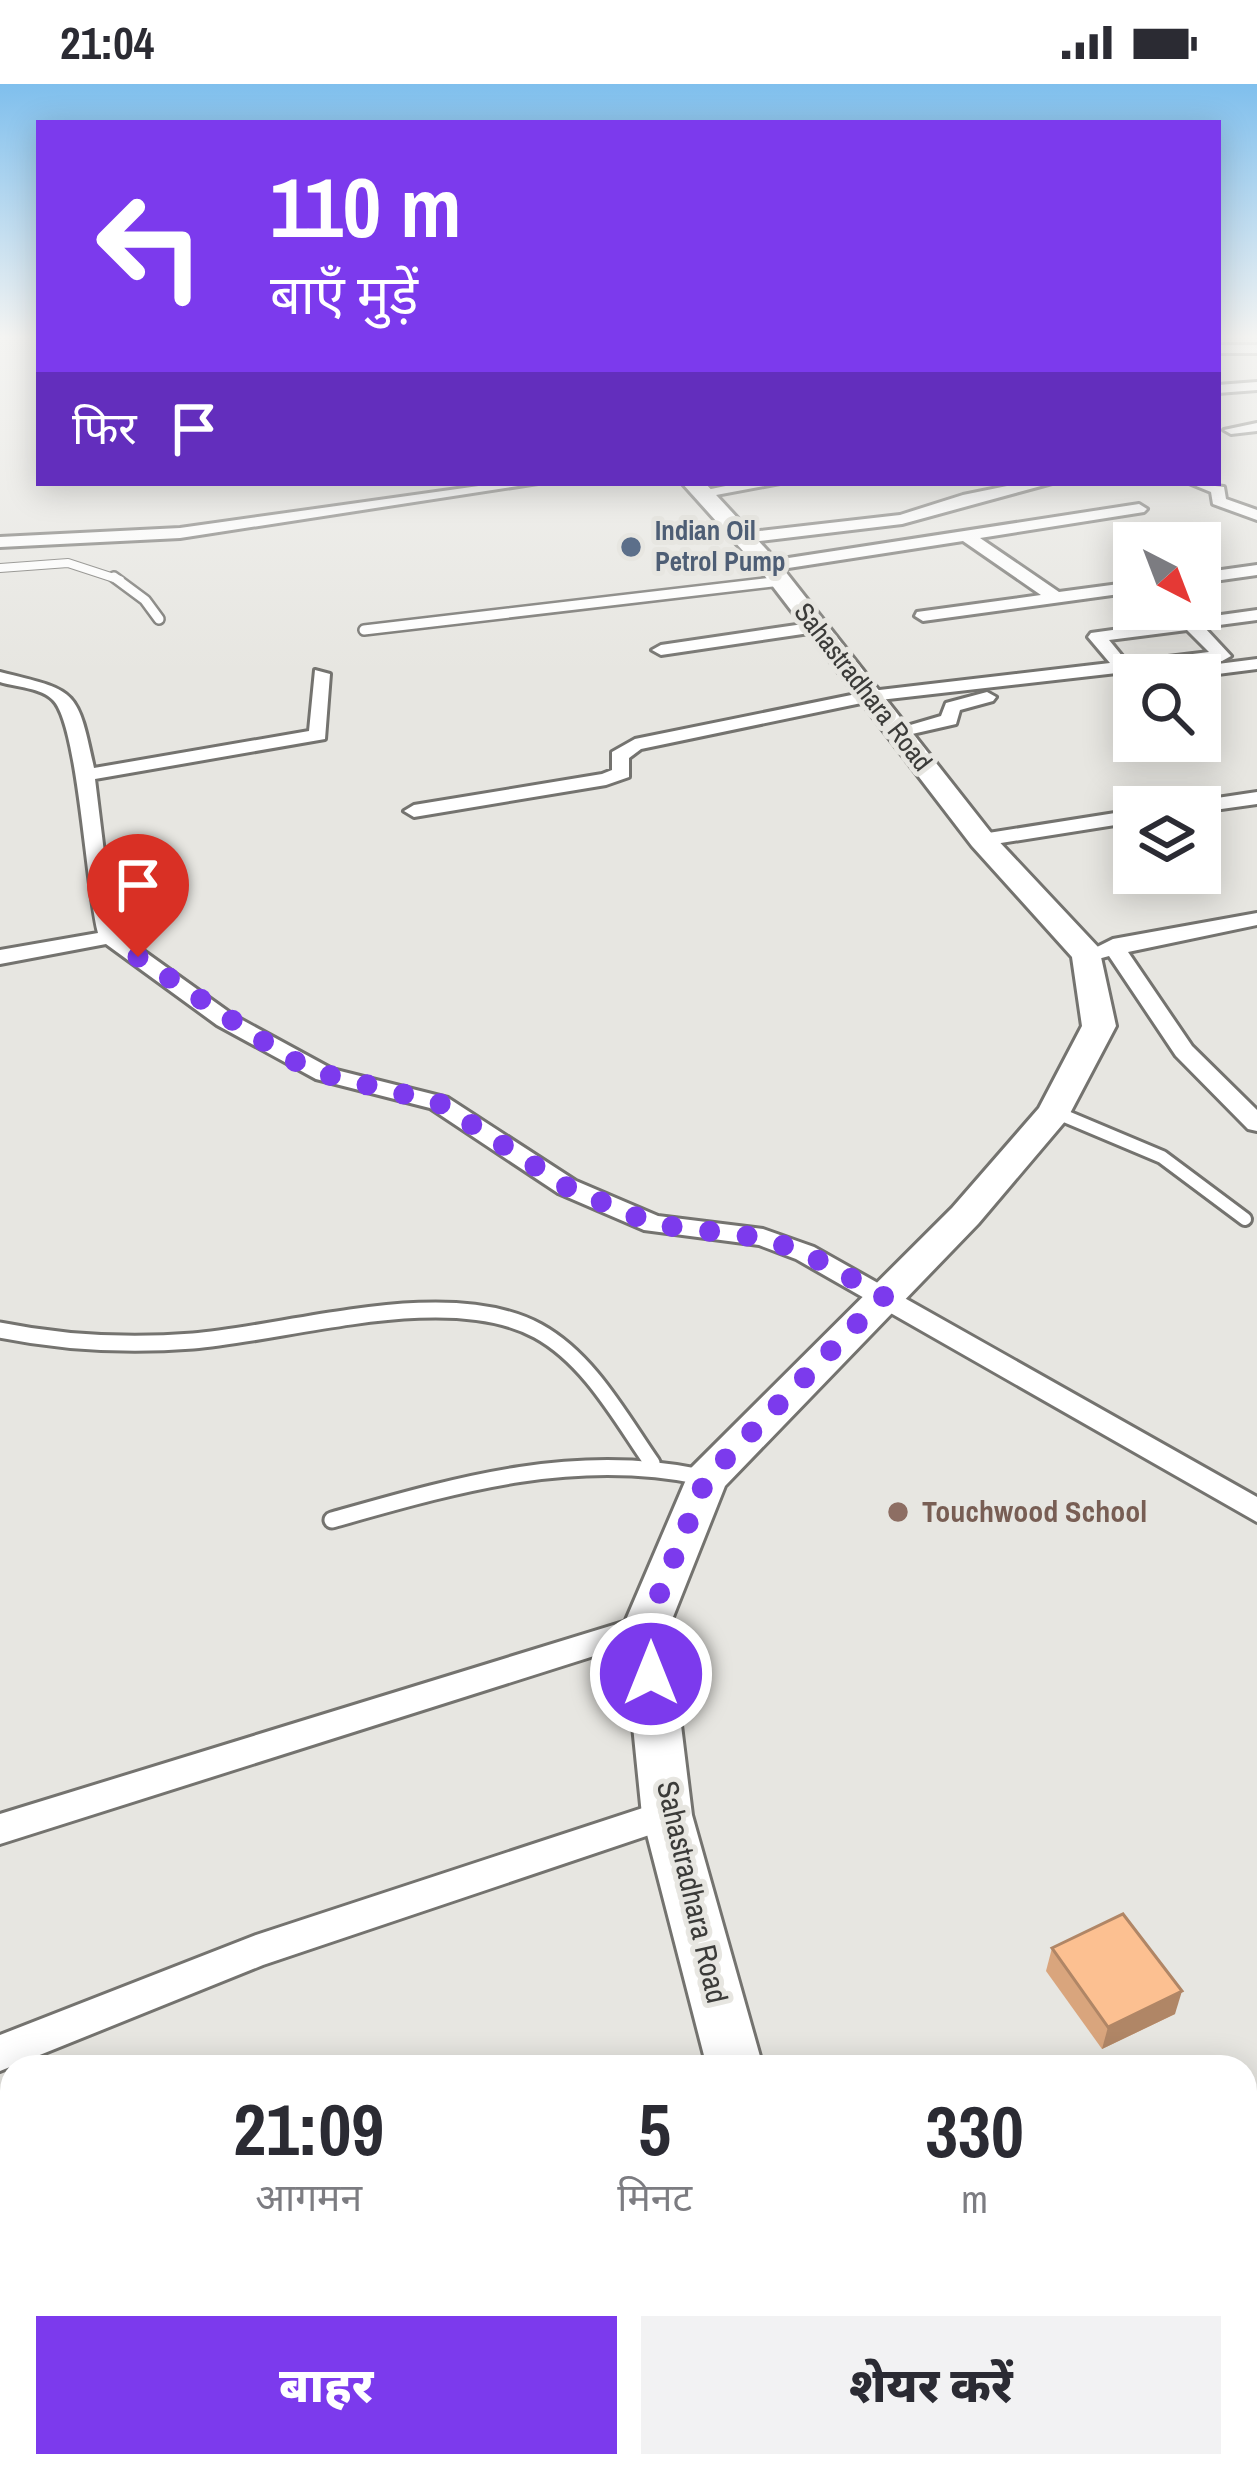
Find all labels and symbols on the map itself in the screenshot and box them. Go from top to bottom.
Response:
place label: Indian Oil Petrol Pump [655,512,785,579]
north arrow [1113,522,1221,630]
marker: Indian Oil Petrol Pump [618,534,644,560]
street label: Sahastradhara Road [787,595,941,778]
pin [87,834,189,957]
place label: Touchwood School [922,1491,1147,1531]
marker: Touchwood School [885,1499,911,1525]
position arrow [588,1611,714,1737]
street label: Sahastradhara Road [648,1777,738,2007]

